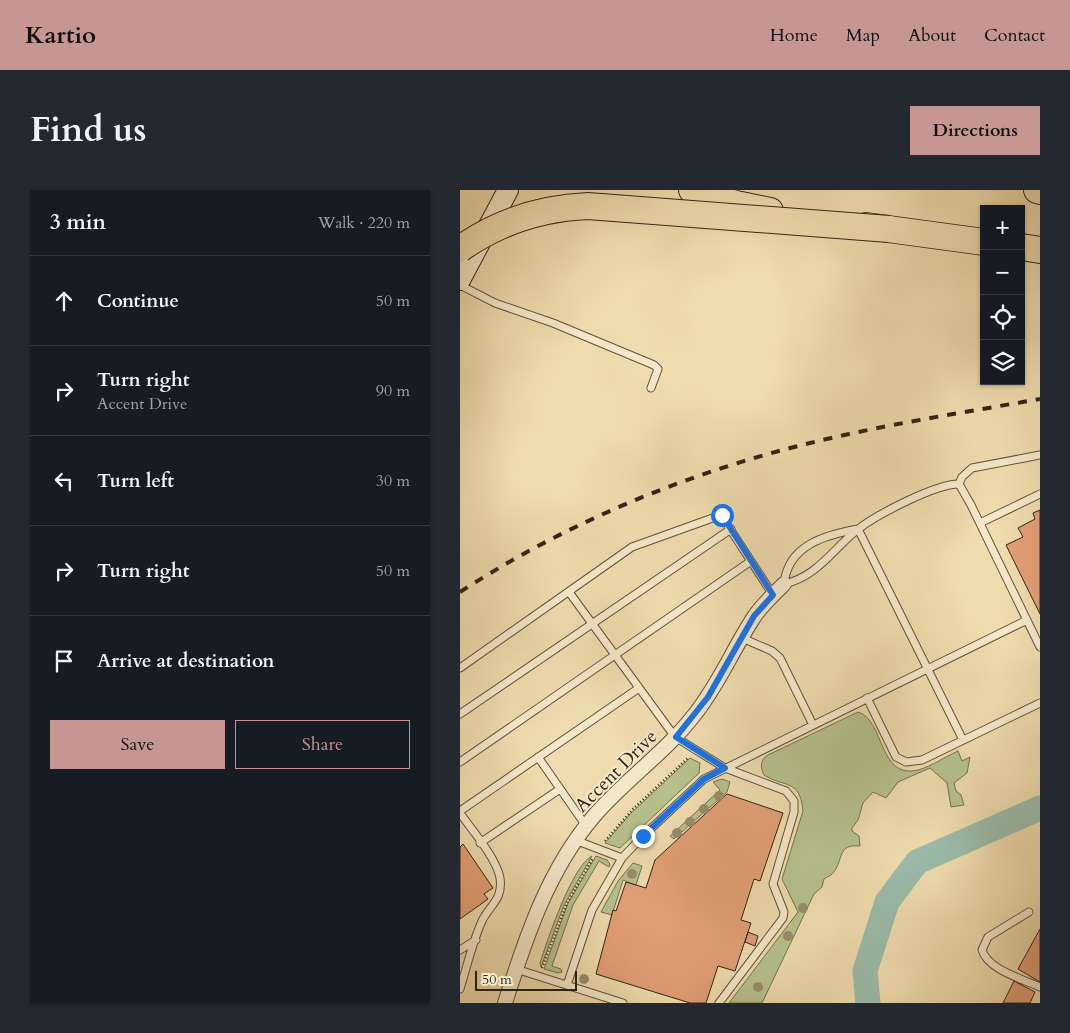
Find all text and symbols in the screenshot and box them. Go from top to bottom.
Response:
text: Kartio [25,19,96,52]
text: Home [770,23,818,48]
text: Map [846,23,880,48]
text: About [908,23,956,48]
text: Contact [984,23,1045,48]
text: Find us [30,106,146,154]
button: Directions [910,106,1040,155]
map controls [980,205,1025,385]
button: + [980,205,1025,250]
text: 3 min [50,208,106,237]
text: Walk · 220 m [318,212,410,234]
button: − [980,250,1025,295]
icon: ahead [50,287,78,315]
text: Continue [97,288,179,314]
text: 50 m [376,290,410,312]
button: locate [980,295,1025,340]
button: layers [980,340,1025,385]
text: Turn right [97,367,189,393]
icon: right [50,377,78,405]
text: 90 m [376,380,410,402]
text: Accent Drive [97,393,187,415]
icon: left [50,467,78,495]
text: Turn left [97,468,174,494]
text: 30 m [376,470,410,492]
route start [711,504,734,527]
icon: right [50,557,78,585]
text: Turn right [97,558,189,584]
text: 50 m [376,560,410,582]
icon: arrive [50,647,78,675]
text: Arrive at destination [97,648,274,674]
button: Save [50,720,225,769]
button: Share [235,720,410,769]
street label: Accent Drive [569,724,663,818]
route end [632,825,655,848]
scale bar [475,968,578,991]
text: 50 m [482,970,512,989]

